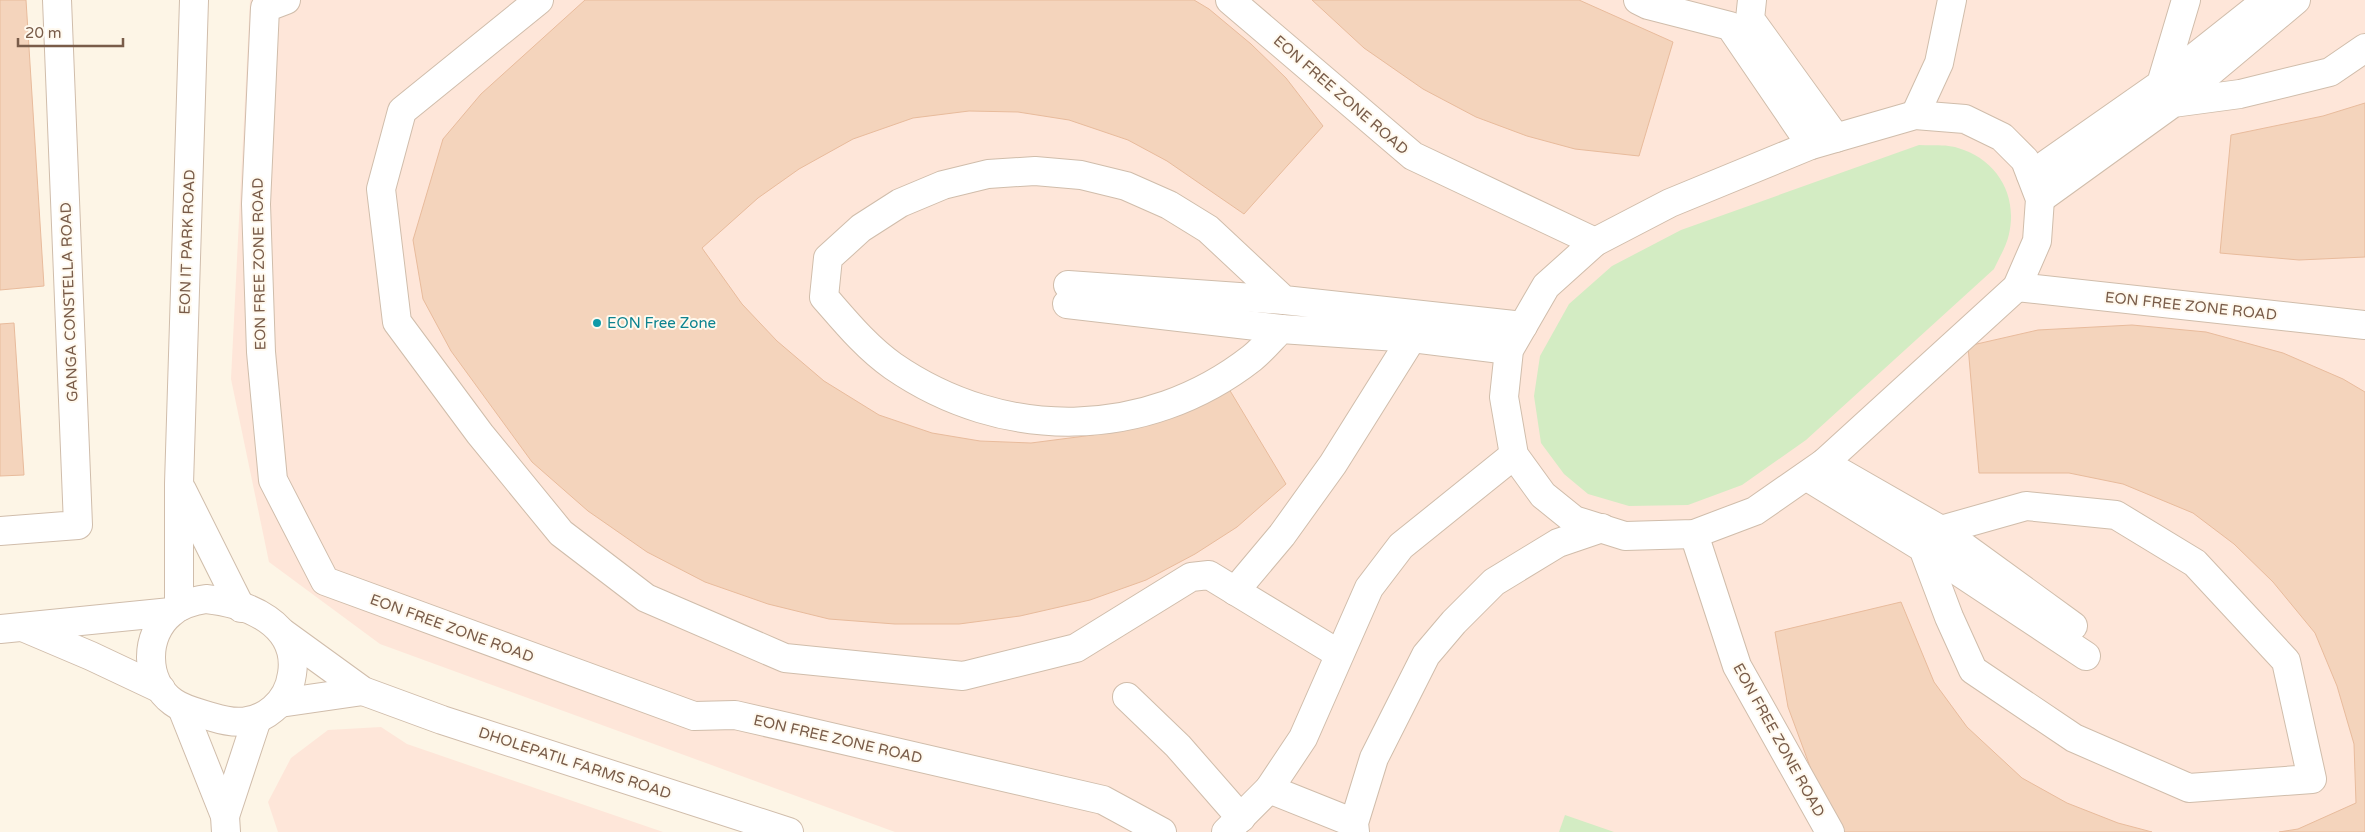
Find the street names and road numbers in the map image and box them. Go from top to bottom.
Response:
street label: EON FREE ZONE ROAD [1270,32,1412,158]
street label: EON IT PARK ROAD [175,169,199,315]
street label: EON FREE ZONE ROAD [248,177,270,351]
street label: GANGA CONSTELLA ROAD [57,202,81,402]
street label: EON FREE ZONE ROAD [2104,288,2278,324]
street label: EON FREE ZONE ROAD [368,590,536,666]
street label: EON FREE ZONE ROAD [1729,660,1829,820]
street label: EON FREE ZONE ROAD [752,711,924,767]
street label: DHOLEPATIL FARMS ROAD [476,723,674,803]

